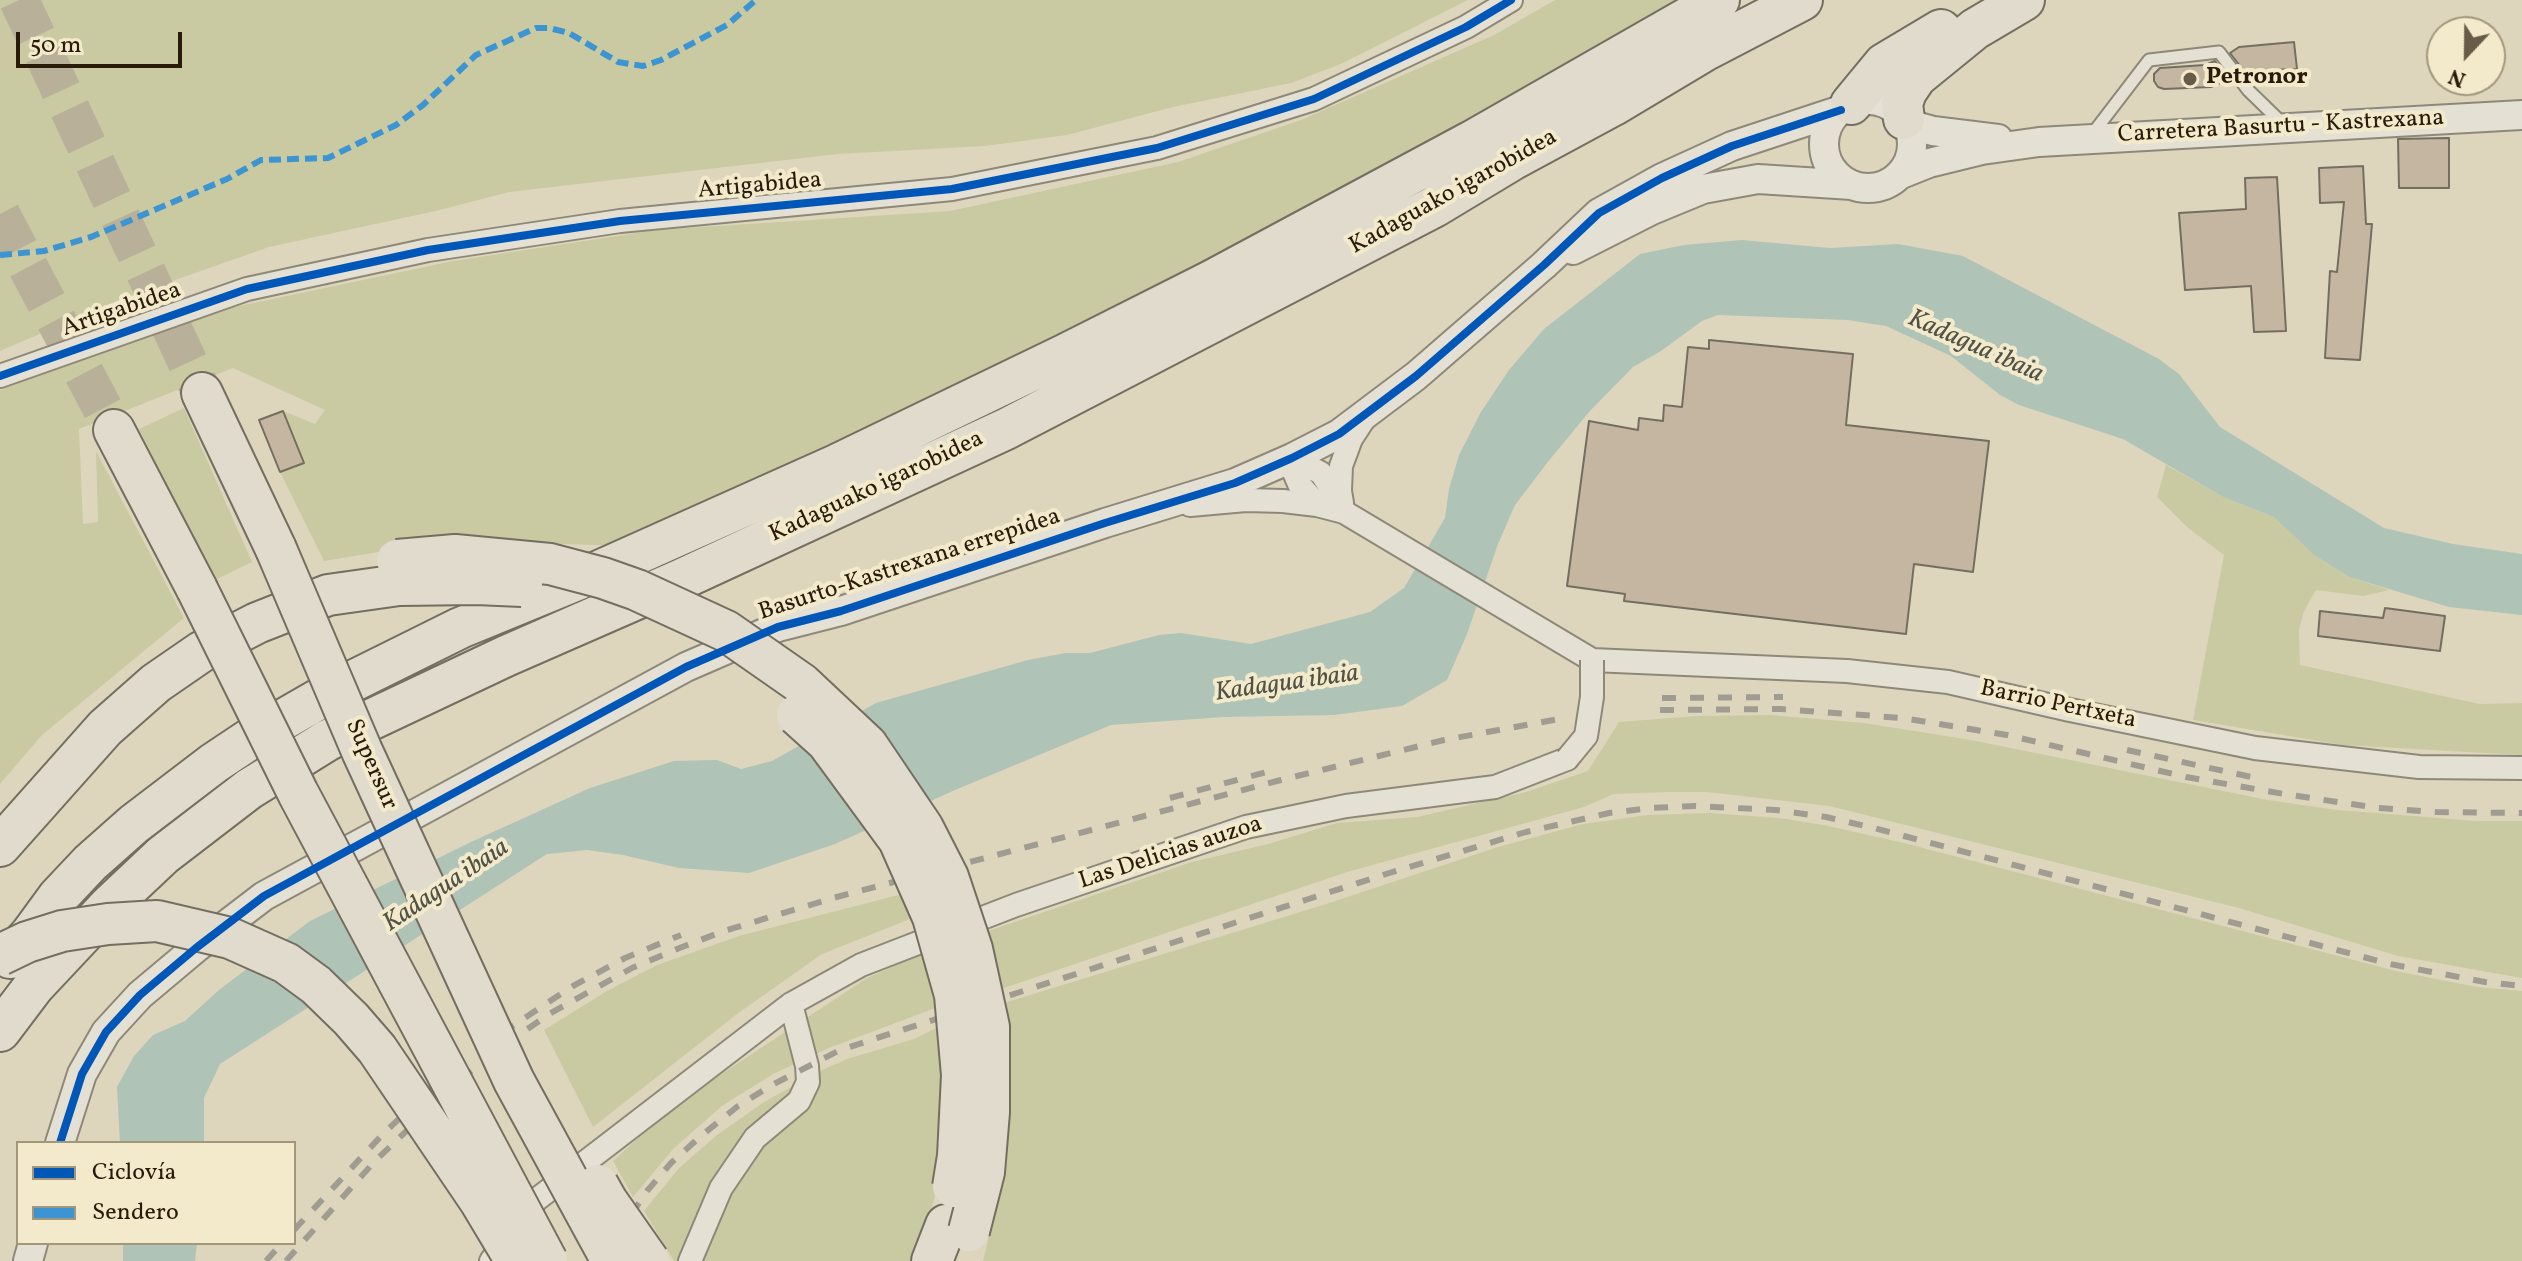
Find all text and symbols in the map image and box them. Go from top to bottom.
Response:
scale bar [20,16,186,66]
north arrow [2426,16,2506,96]
text: 50 m [30,29,82,63]
text: N [2444,59,2471,94]
place label: Petronor [2206,65,2308,93]
marker: Petronor [2181,70,2199,88]
street label: Carretera Basurtu - Kastrexana [2117,105,2445,151]
street label: Kadaguako igarobidea [1345,124,1563,262]
street label: Artigabidea [697,167,823,207]
street label: Artigabidea [59,277,185,345]
water label: Kadagua ibaia [1902,304,2048,392]
street label: Kadaguako igarobidea [765,426,989,550]
street label: Basurto-Kastrexana errepidea [755,504,1065,628]
water label: Kadagua ibaia [1213,659,1361,711]
street label: Barrio Pertxeta [1977,675,2139,737]
street label: Supersur [337,715,403,815]
street label: Las Delicias auzoa [1076,811,1266,897]
water label: Kadagua ibaia [378,834,516,940]
legend [16,1141,296,1245]
text: Ciclovía [92,1156,177,1190]
text: Sendero [92,1196,179,1230]

